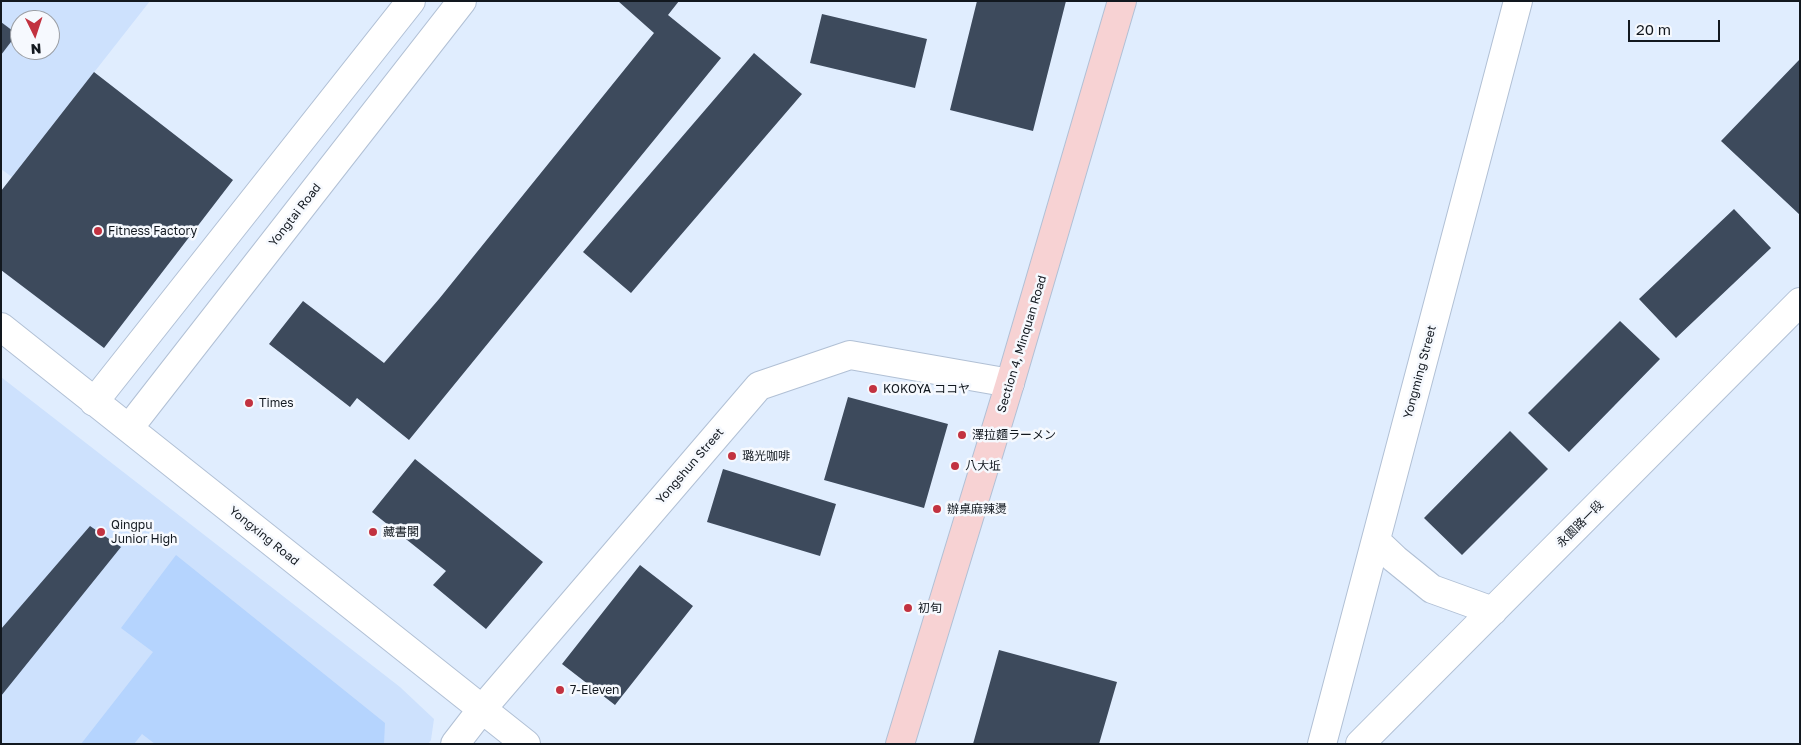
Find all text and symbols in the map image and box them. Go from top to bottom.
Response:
north arrow [10,10,60,60]
scale bar [1631,10,1724,42]
text: 20 m [1636,20,1671,38]
text: N [30,41,42,58]
street label: Yongtai Road [266,181,324,249]
place label: Fitness Factory [108,224,197,238]
marker: Fitness Factory [92,225,104,237]
street label: Section 4, Minquan Road [994,274,1050,414]
street label: Yongming Street [1401,324,1439,420]
place label: KOKOYA ココヤ [883,382,970,396]
marker: KOKOYA ココヤ [867,383,879,395]
place label: Times [259,396,294,410]
marker: Times [243,397,255,409]
street label: Yongshun Street [653,425,727,507]
place label: 澤拉麵ラーメン [972,428,1056,442]
marker: 澤拉麵ラーメン [956,429,968,441]
place label: 璐光咖啡 [742,449,790,463]
marker: 璐光咖啡 [726,450,738,462]
place label: 八大坵 [965,459,1001,473]
marker: 八大坵 [949,460,961,472]
street label: 永園路一段 [1554,498,1606,550]
place label: 辦桌麻辣燙 [947,502,1007,516]
street label: Yongxing Road [226,503,302,569]
marker: 辦桌麻辣燙 [931,503,943,515]
place label: Qingpu Junior High [111,518,177,546]
place label: 藏書閣 [383,525,419,539]
marker: Qingpu Junior High [95,526,107,538]
marker: 藏書閣 [367,526,379,538]
place label: 初旬 [918,601,942,615]
marker: 初旬 [902,602,914,614]
place label: 7-Eleven [570,683,619,697]
marker: 7-Eleven [554,684,566,696]

